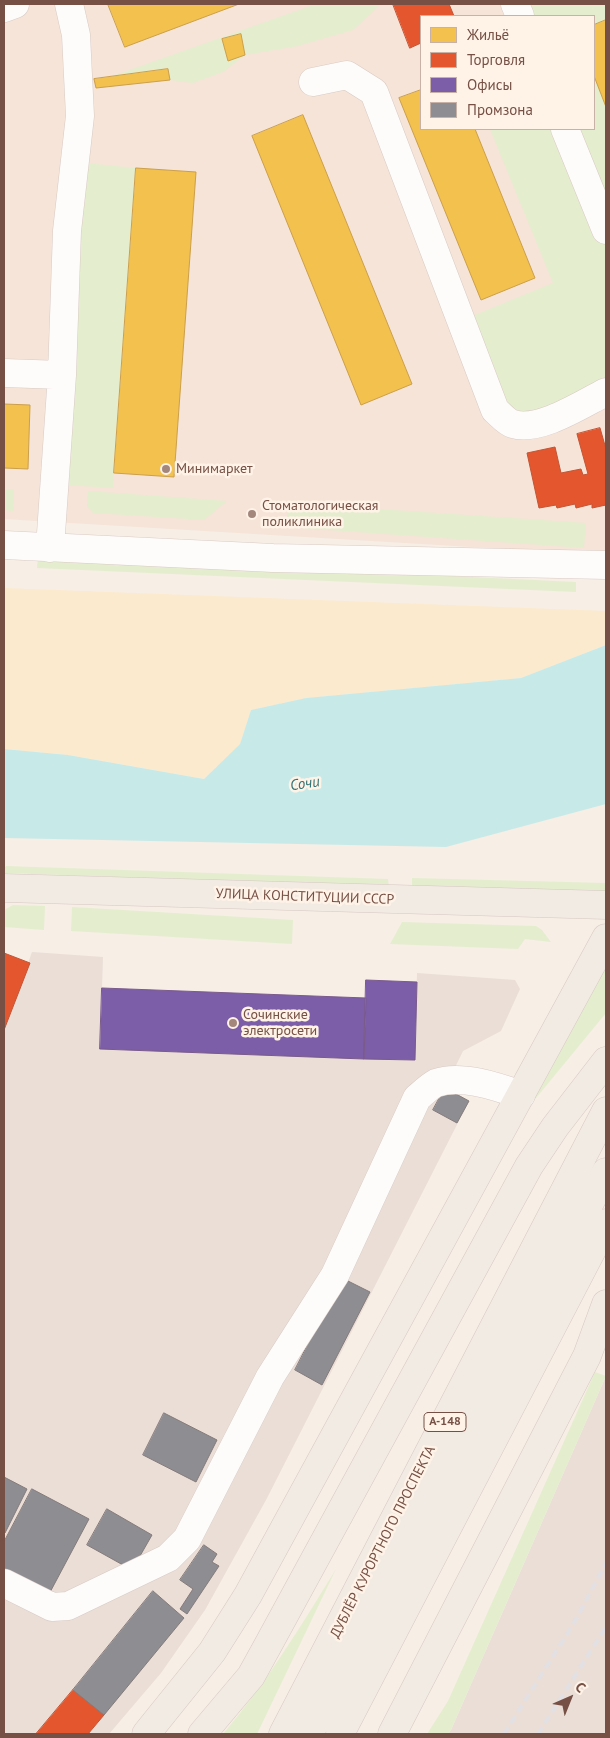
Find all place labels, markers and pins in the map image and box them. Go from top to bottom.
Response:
place label: Минимаркет [176,461,253,477]
marker: Минимаркет [160,463,172,475]
place label: Стоматологическая поликлиника [262,498,378,530]
marker: Стоматологическая поликлиника [246,508,258,520]
place label: Сочинские электросети [243,1007,317,1040]
marker: Сочинские электросети [227,1017,239,1029]

